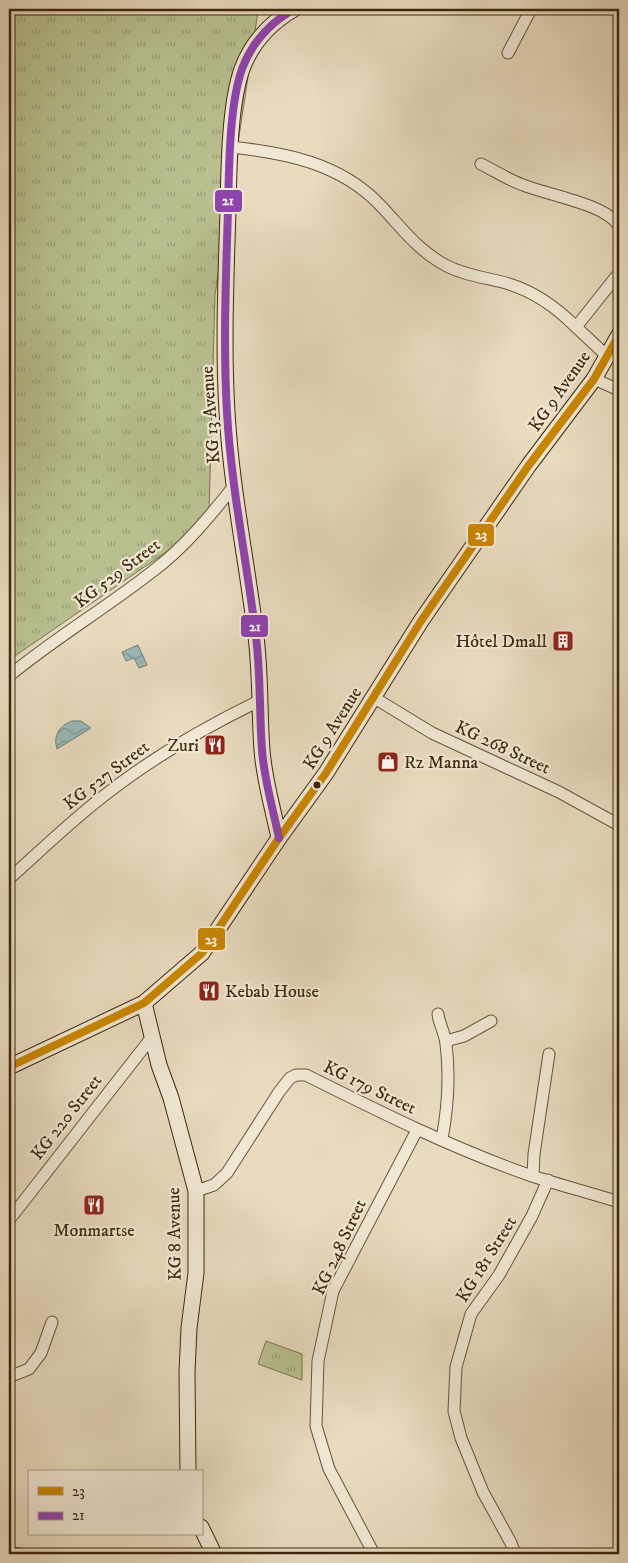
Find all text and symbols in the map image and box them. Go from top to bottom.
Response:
line badge: 21 [214,189,243,213]
text: 21 [222,192,234,210]
street label: KG 9 Avenue [524,347,596,436]
street label: KG 13 Avenue [197,365,225,464]
line badge: 23 [467,523,495,547]
text: 23 [475,526,487,544]
street label: KG 529 Street [70,534,165,613]
line badge: 21 [240,614,269,638]
text: 21 [249,618,261,636]
building icon: Hôtel Dmall [551,629,575,653]
place label: Hôtel Dmall [456,631,548,653]
street label: KG 9 Avenue [299,683,367,774]
street label: KG 268 Street [452,716,554,780]
restaurant icon: Zuri [203,733,227,757]
place label: Zuri [167,735,199,757]
street label: KG 527 Street [59,736,154,815]
shop icon: Rz Manna [376,750,400,774]
place label: Rz Manna [404,752,479,774]
unlabelled marker [312,780,322,790]
line badge: 23 [197,927,226,951]
text: 23 [205,931,217,949]
restaurant icon: Kebab House [197,979,221,1003]
place label: Kebab House [225,981,319,1003]
street label: KG 179 Street [320,1056,420,1120]
street label: KG 220 Street [27,1070,107,1165]
street label: KG 8 Avenue [163,1187,187,1281]
restaurant icon: Monmartse [82,1193,106,1217]
street label: KG 248 Street [308,1196,372,1299]
street label: KG 181 Street [452,1212,522,1307]
place label: Monmartse [53,1220,135,1242]
legend [28,1470,202,1536]
text: 23 [72,1482,85,1501]
text: 21 [72,1506,85,1525]

